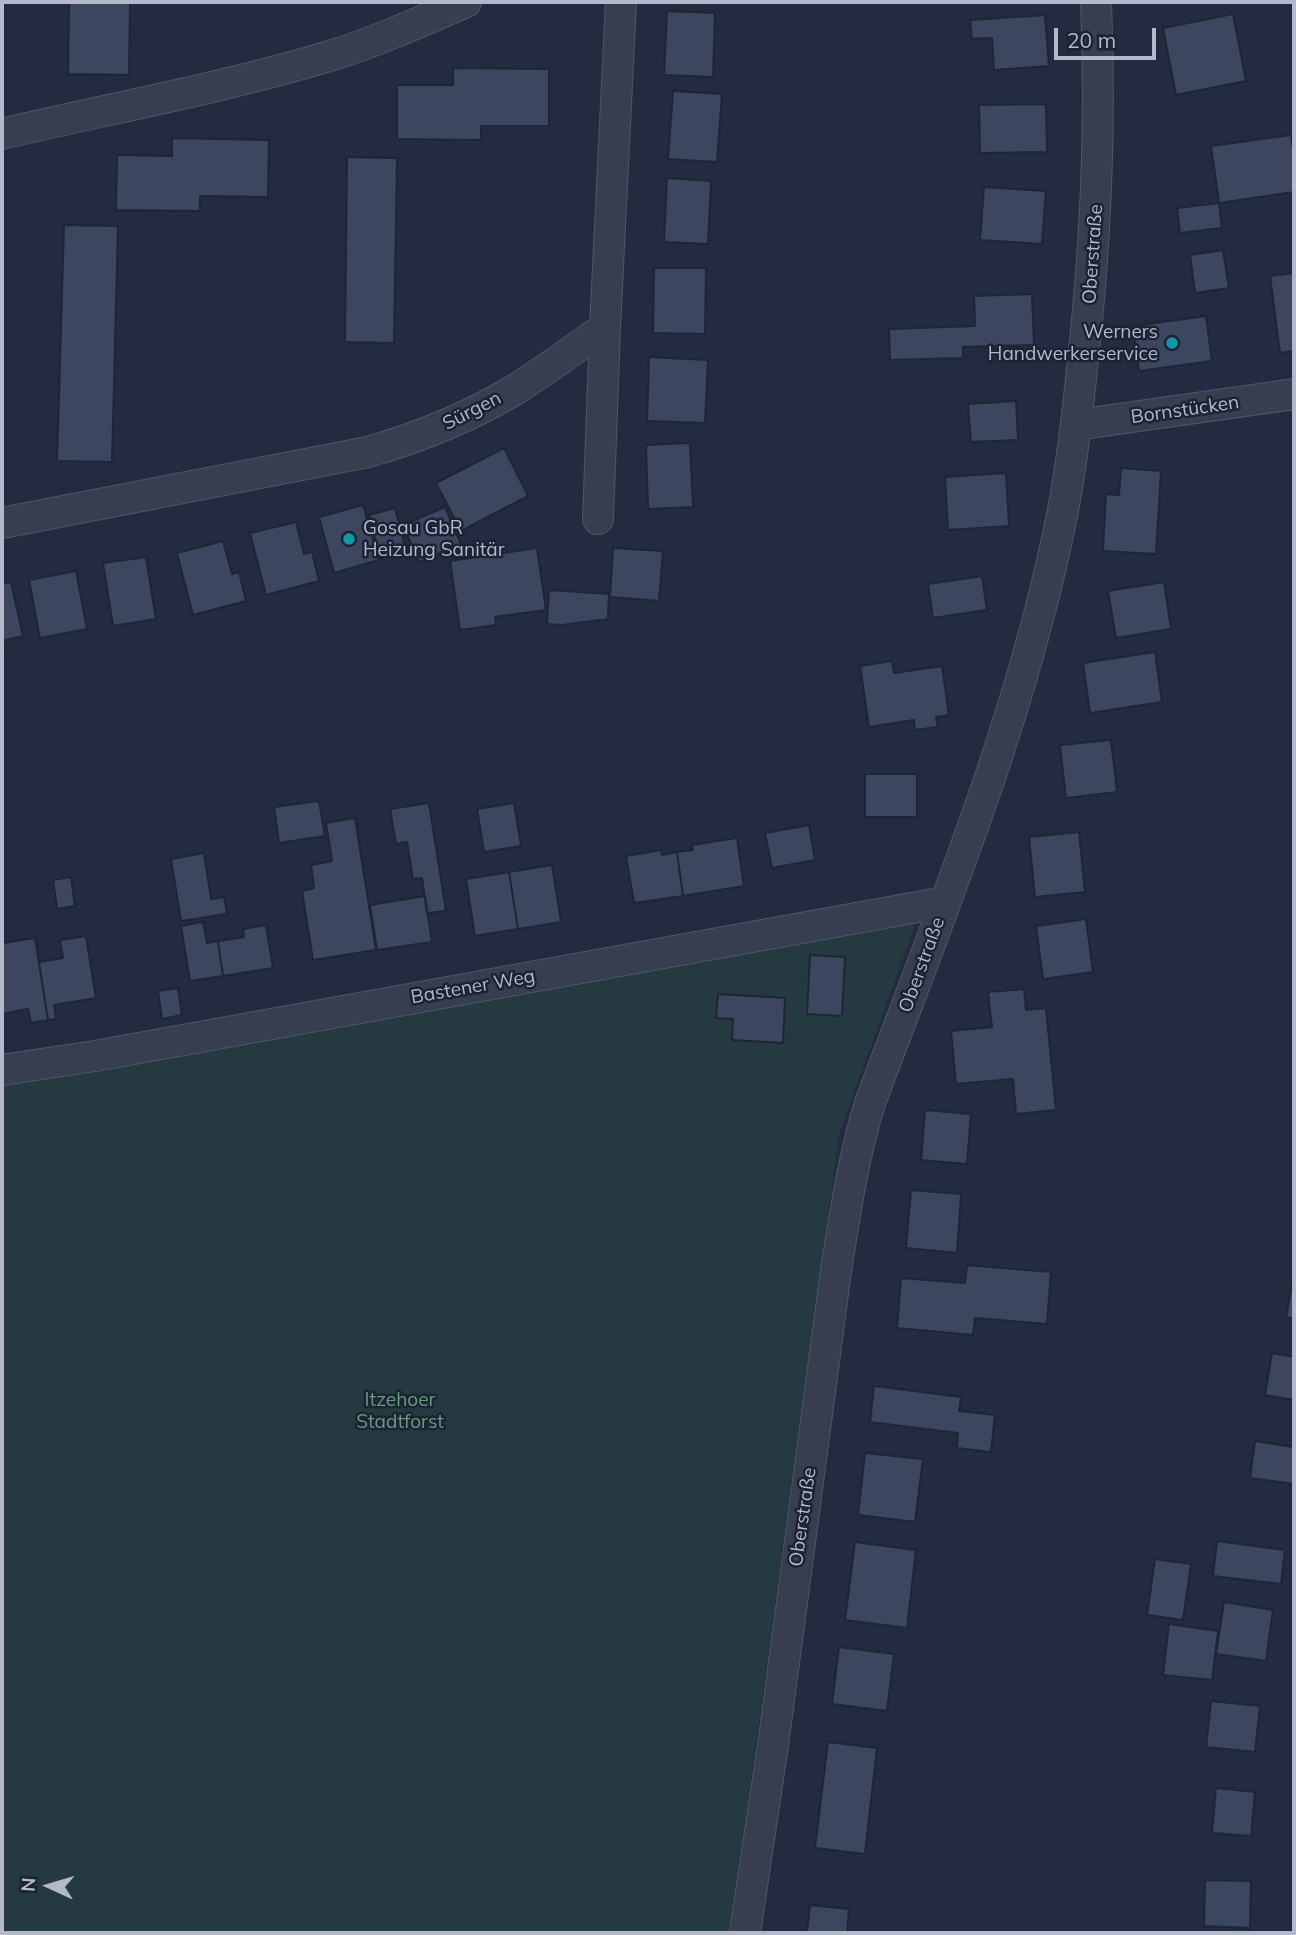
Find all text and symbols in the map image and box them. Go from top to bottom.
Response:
scale bar [1058,14,1160,58]
text: 20 m [1067,27,1116,53]
street label: Oberstraße [1078,203,1108,305]
place label: Werners Handwerkerservice [988,321,1158,365]
marker: Werners Handwerkerservice [1164,335,1180,351]
street label: Sürgen [439,387,505,435]
street label: Bornstücken [1129,391,1241,429]
place label: Gosau GbR Heizung Sanitär [363,517,505,561]
marker: Gosau GbR Heizung Sanitär [341,531,357,547]
street label: Oberstraße [894,914,950,1016]
street label: Bastener Weg [409,965,537,1009]
park label: Itzehoer Stadtforst [356,1389,444,1433]
street label: Oberstraße [785,1466,821,1568]
north arrow [14,1851,84,1921]
text: N [16,1877,41,1893]

